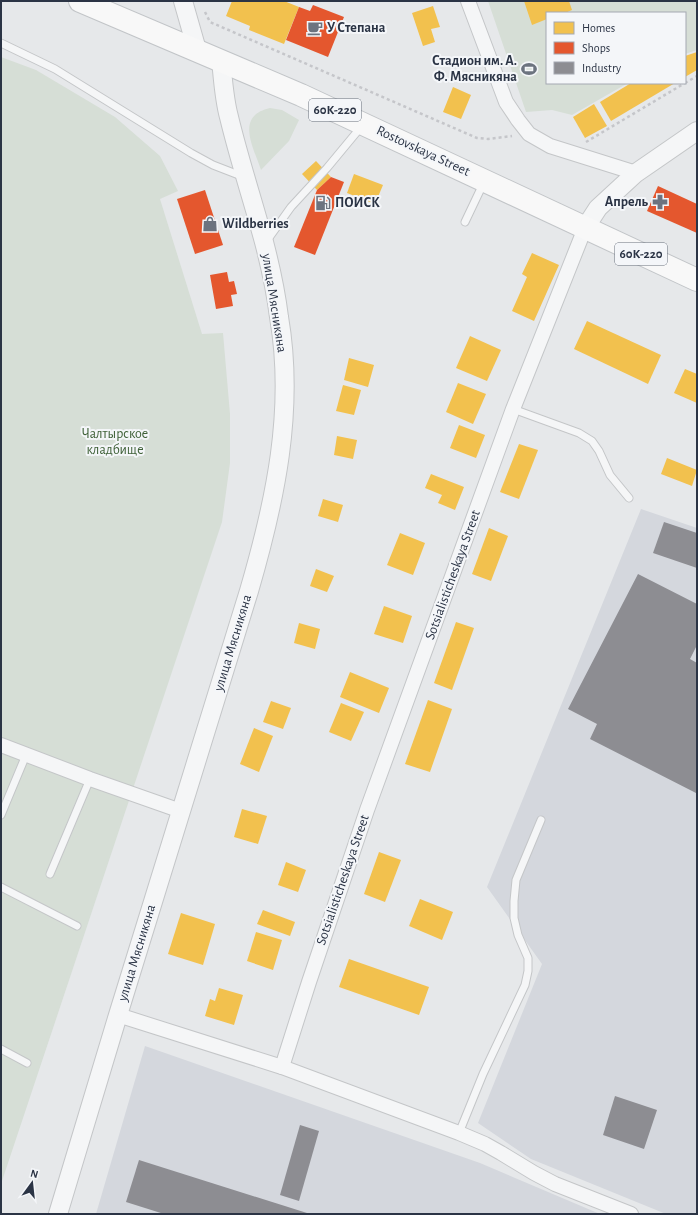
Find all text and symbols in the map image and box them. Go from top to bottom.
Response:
legend [546,12,686,84]
cafe icon: У Степана [306,19,324,37]
place label: У Степана [327,21,386,35]
text: Homes [582,22,615,34]
text: Shops [582,42,610,54]
place label: Стадион им. А. Ф. Мясникяна [432,54,517,84]
sports icon: Стадион им. А. Ф. Мясникяна [520,60,538,78]
text: Industry [582,62,621,75]
road number: 60К-220 [309,99,361,121]
street label: Rostovskaya Street [374,123,472,179]
pharmacy icon: Апрель [651,193,669,211]
fuel station icon: ПОИСК [314,194,332,212]
place label: Апрель [605,195,649,209]
place label: ПОИСК [335,196,380,210]
shop icon: Wildberries [201,215,219,233]
place label: Wildberries [222,217,289,231]
road number: 60К-220 [615,243,667,265]
street label: улица Мясникяна [259,251,289,354]
park label: Чалтырское кладбище [82,427,148,457]
street label: Sotsialisticheskaya Street [423,508,483,642]
street label: улица Мясникяна [211,592,255,694]
street label: Sotsialisticheskaya Street [314,813,372,947]
street label: улица Мясникяна [115,902,159,1004]
north arrow [12,1163,52,1203]
text: N [29,1168,40,1180]

